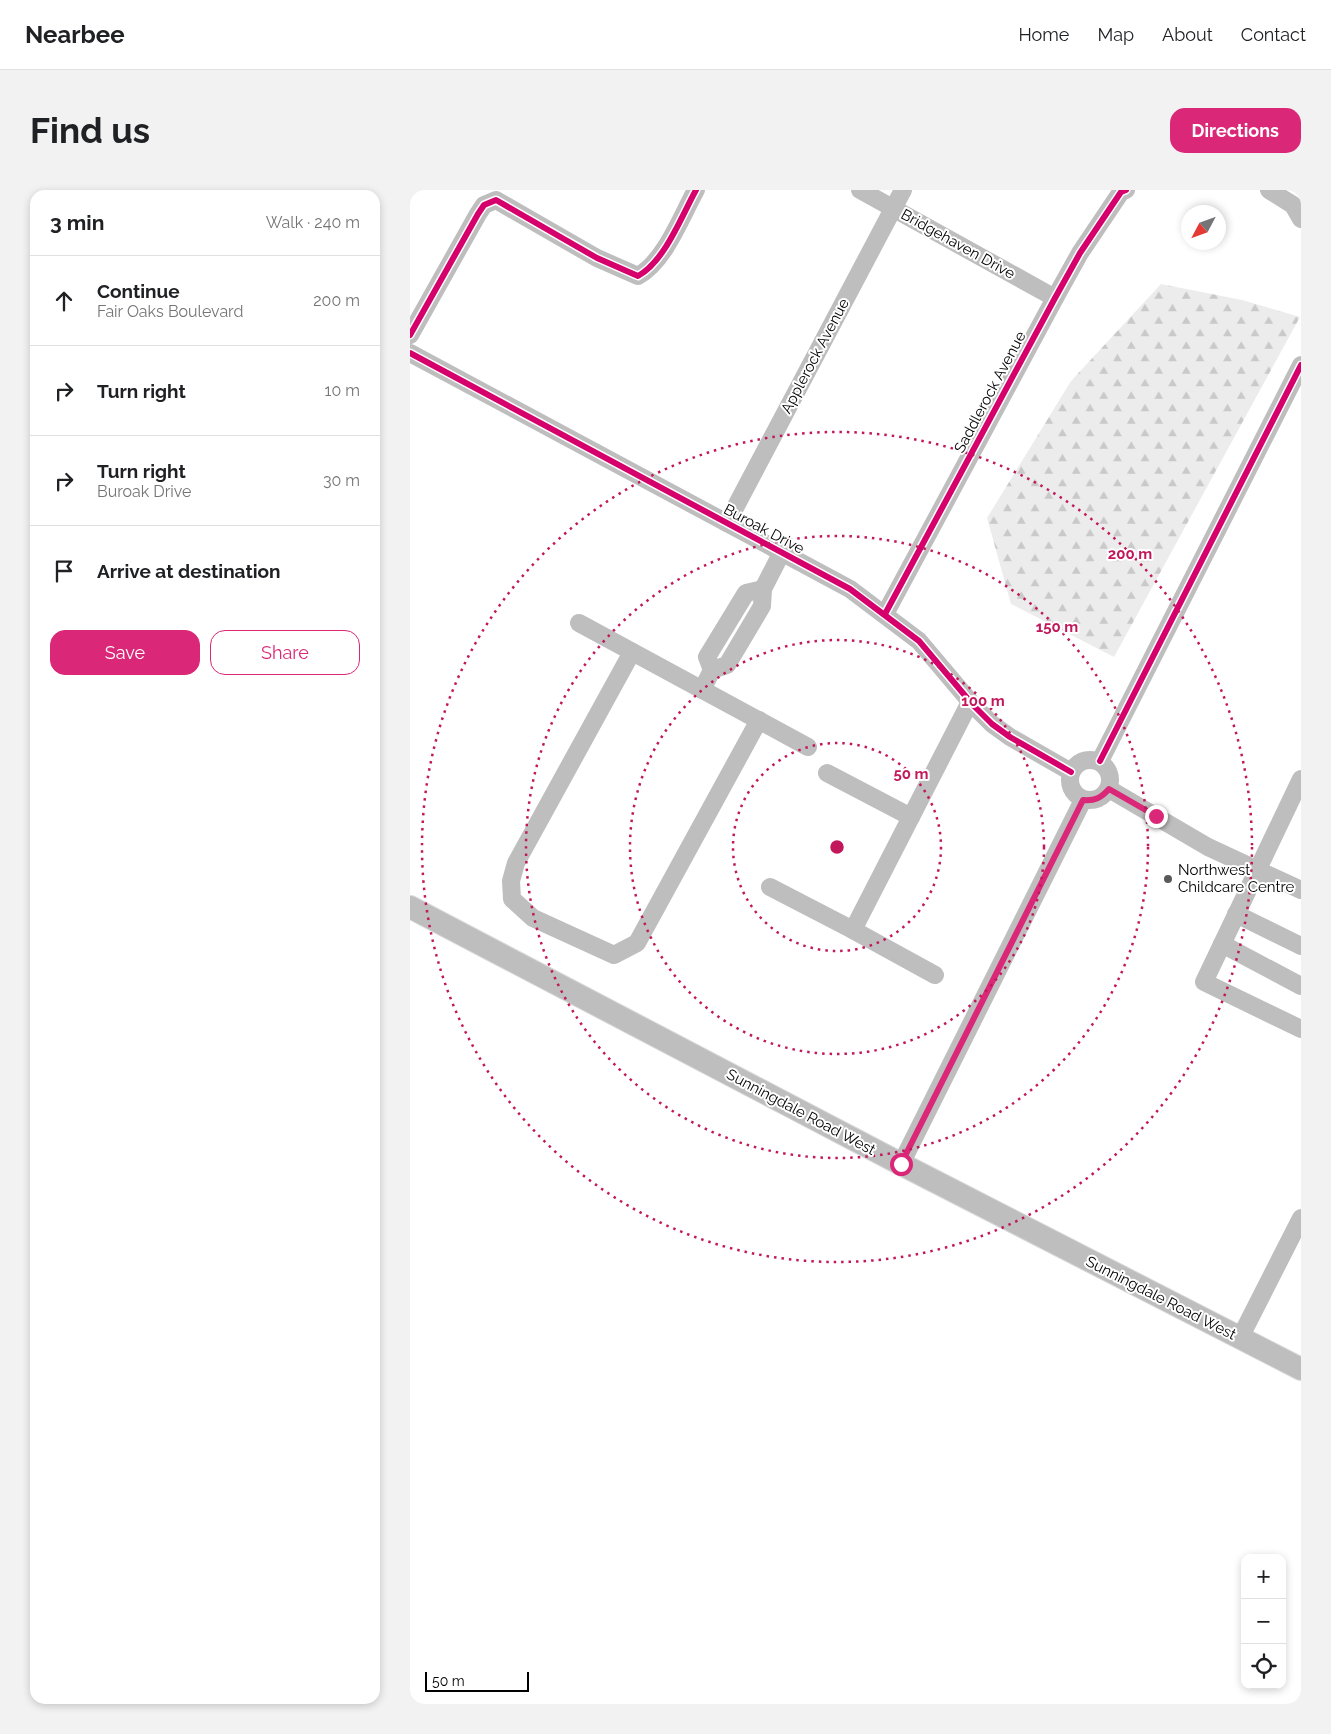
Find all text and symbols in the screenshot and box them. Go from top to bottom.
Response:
text: Nearbee [25,20,125,49]
text: Home [1018,24,1069,45]
text: Map [1097,24,1134,45]
text: About [1162,24,1213,45]
text: Contact [1241,24,1306,45]
button: Directions [1170,108,1301,153]
text: Find us [30,110,150,151]
street label: Bridgehaven Drive [898,205,1018,283]
north arrow [1181,205,1226,250]
text: 3 min [50,210,104,235]
text: Walk · 240 m [266,213,360,232]
text: Continue [97,280,180,302]
icon: ahead [50,287,78,315]
text: 200 m [313,291,360,310]
street label: Applerock Avenue [777,295,853,417]
text: Fair Oaks Boulevard [97,302,243,321]
street label: Saddlerock Avenue [950,328,1030,456]
icon: right [50,377,78,405]
text: Turn right [97,380,186,402]
text: 10 m [325,381,360,400]
text: Turn right [97,460,186,482]
icon: right [50,467,78,495]
text: 30 m [323,471,360,490]
text: Buroak Drive [97,482,192,501]
street label: Buroak Drive [721,500,808,558]
text: 200 m [1108,545,1152,563]
icon: arrive [50,557,78,585]
text: Arrive at destination [97,560,281,582]
text: 150 m [1036,618,1078,636]
button: Save [50,630,200,675]
button: Share [210,630,360,675]
text: 100 m [961,692,1005,710]
text: 50 m [893,765,929,783]
route end [1145,805,1168,828]
centre of rings [828,838,846,856]
place label: Northwest Childcare Centre [1178,861,1295,896]
marker: Northwest Childcare Centre [1162,873,1174,885]
street label: Sunningdale Road West [723,1065,879,1159]
route start [890,1153,913,1176]
street label: Sunningdale Road West [1083,1252,1239,1344]
map controls [1241,1554,1286,1689]
button: + [1241,1554,1286,1599]
button: − [1241,1599,1286,1644]
button: locate [1241,1644,1286,1689]
scale bar [425,1669,529,1692]
text: 50 m [432,1673,465,1689]

